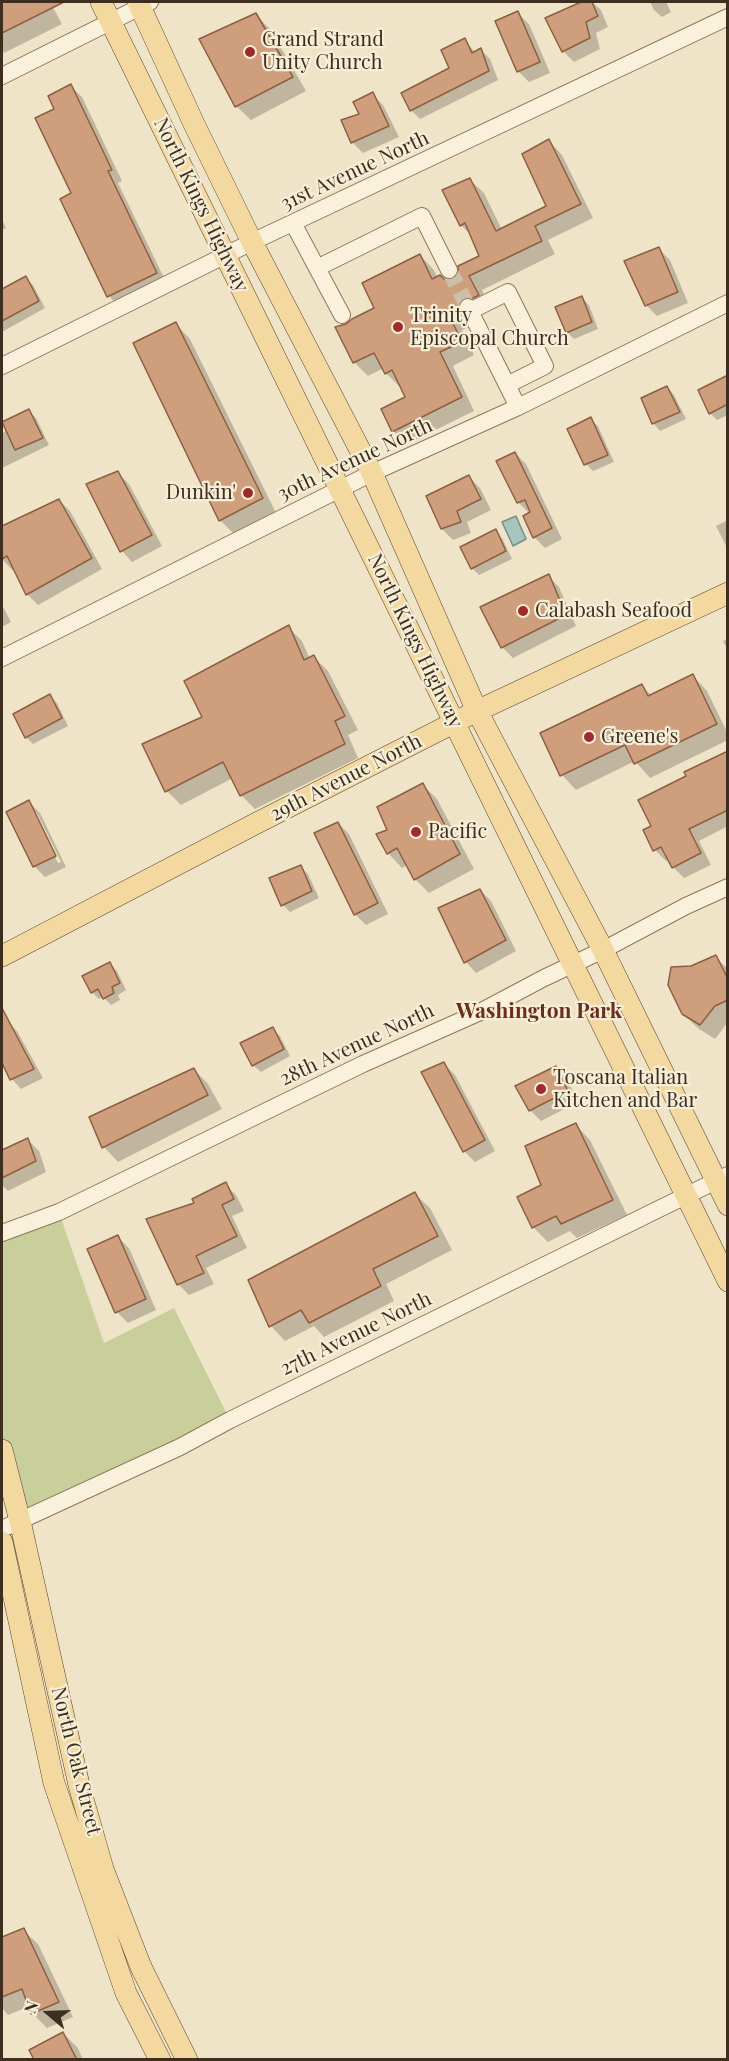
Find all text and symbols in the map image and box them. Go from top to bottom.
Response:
place label: Grand Strand Unity Church [262,28,384,75]
marker: Grand Strand Unity Church [243,45,257,59]
street label: North Kings Highway [148,114,254,296]
street label: 31st Avenue North [277,126,433,216]
place label: Trinity Episcopal Church [410,304,569,351]
marker: Trinity Episcopal Church [391,320,405,334]
street label: 30th Avenue North [274,414,436,506]
place label: Dunkin' [166,481,236,505]
marker: Dunkin' [241,486,255,500]
street label: North Kings Highway [362,550,468,732]
place label: Calabash Seafood [535,599,692,623]
marker: Calabash Seafood [516,604,530,618]
place label: Greene's [601,725,678,749]
street label: 29th Avenue North [266,729,426,827]
marker: Greene's [582,730,596,744]
place label: Pacific [428,820,487,844]
marker: Pacific [409,825,423,839]
district label: Washington Park [456,998,622,1024]
street label: 28th Avenue North [276,999,438,1091]
place label: Toscana Italian Kitchen and Bar [553,1066,697,1113]
marker: Toscana Italian Kitchen and Bar [534,1082,548,1096]
street label: 27th Avenue North [277,1287,435,1381]
street label: North Oak Street [46,1684,106,1838]
north arrow [18,1983,78,2043]
text: N [19,1998,42,2016]

